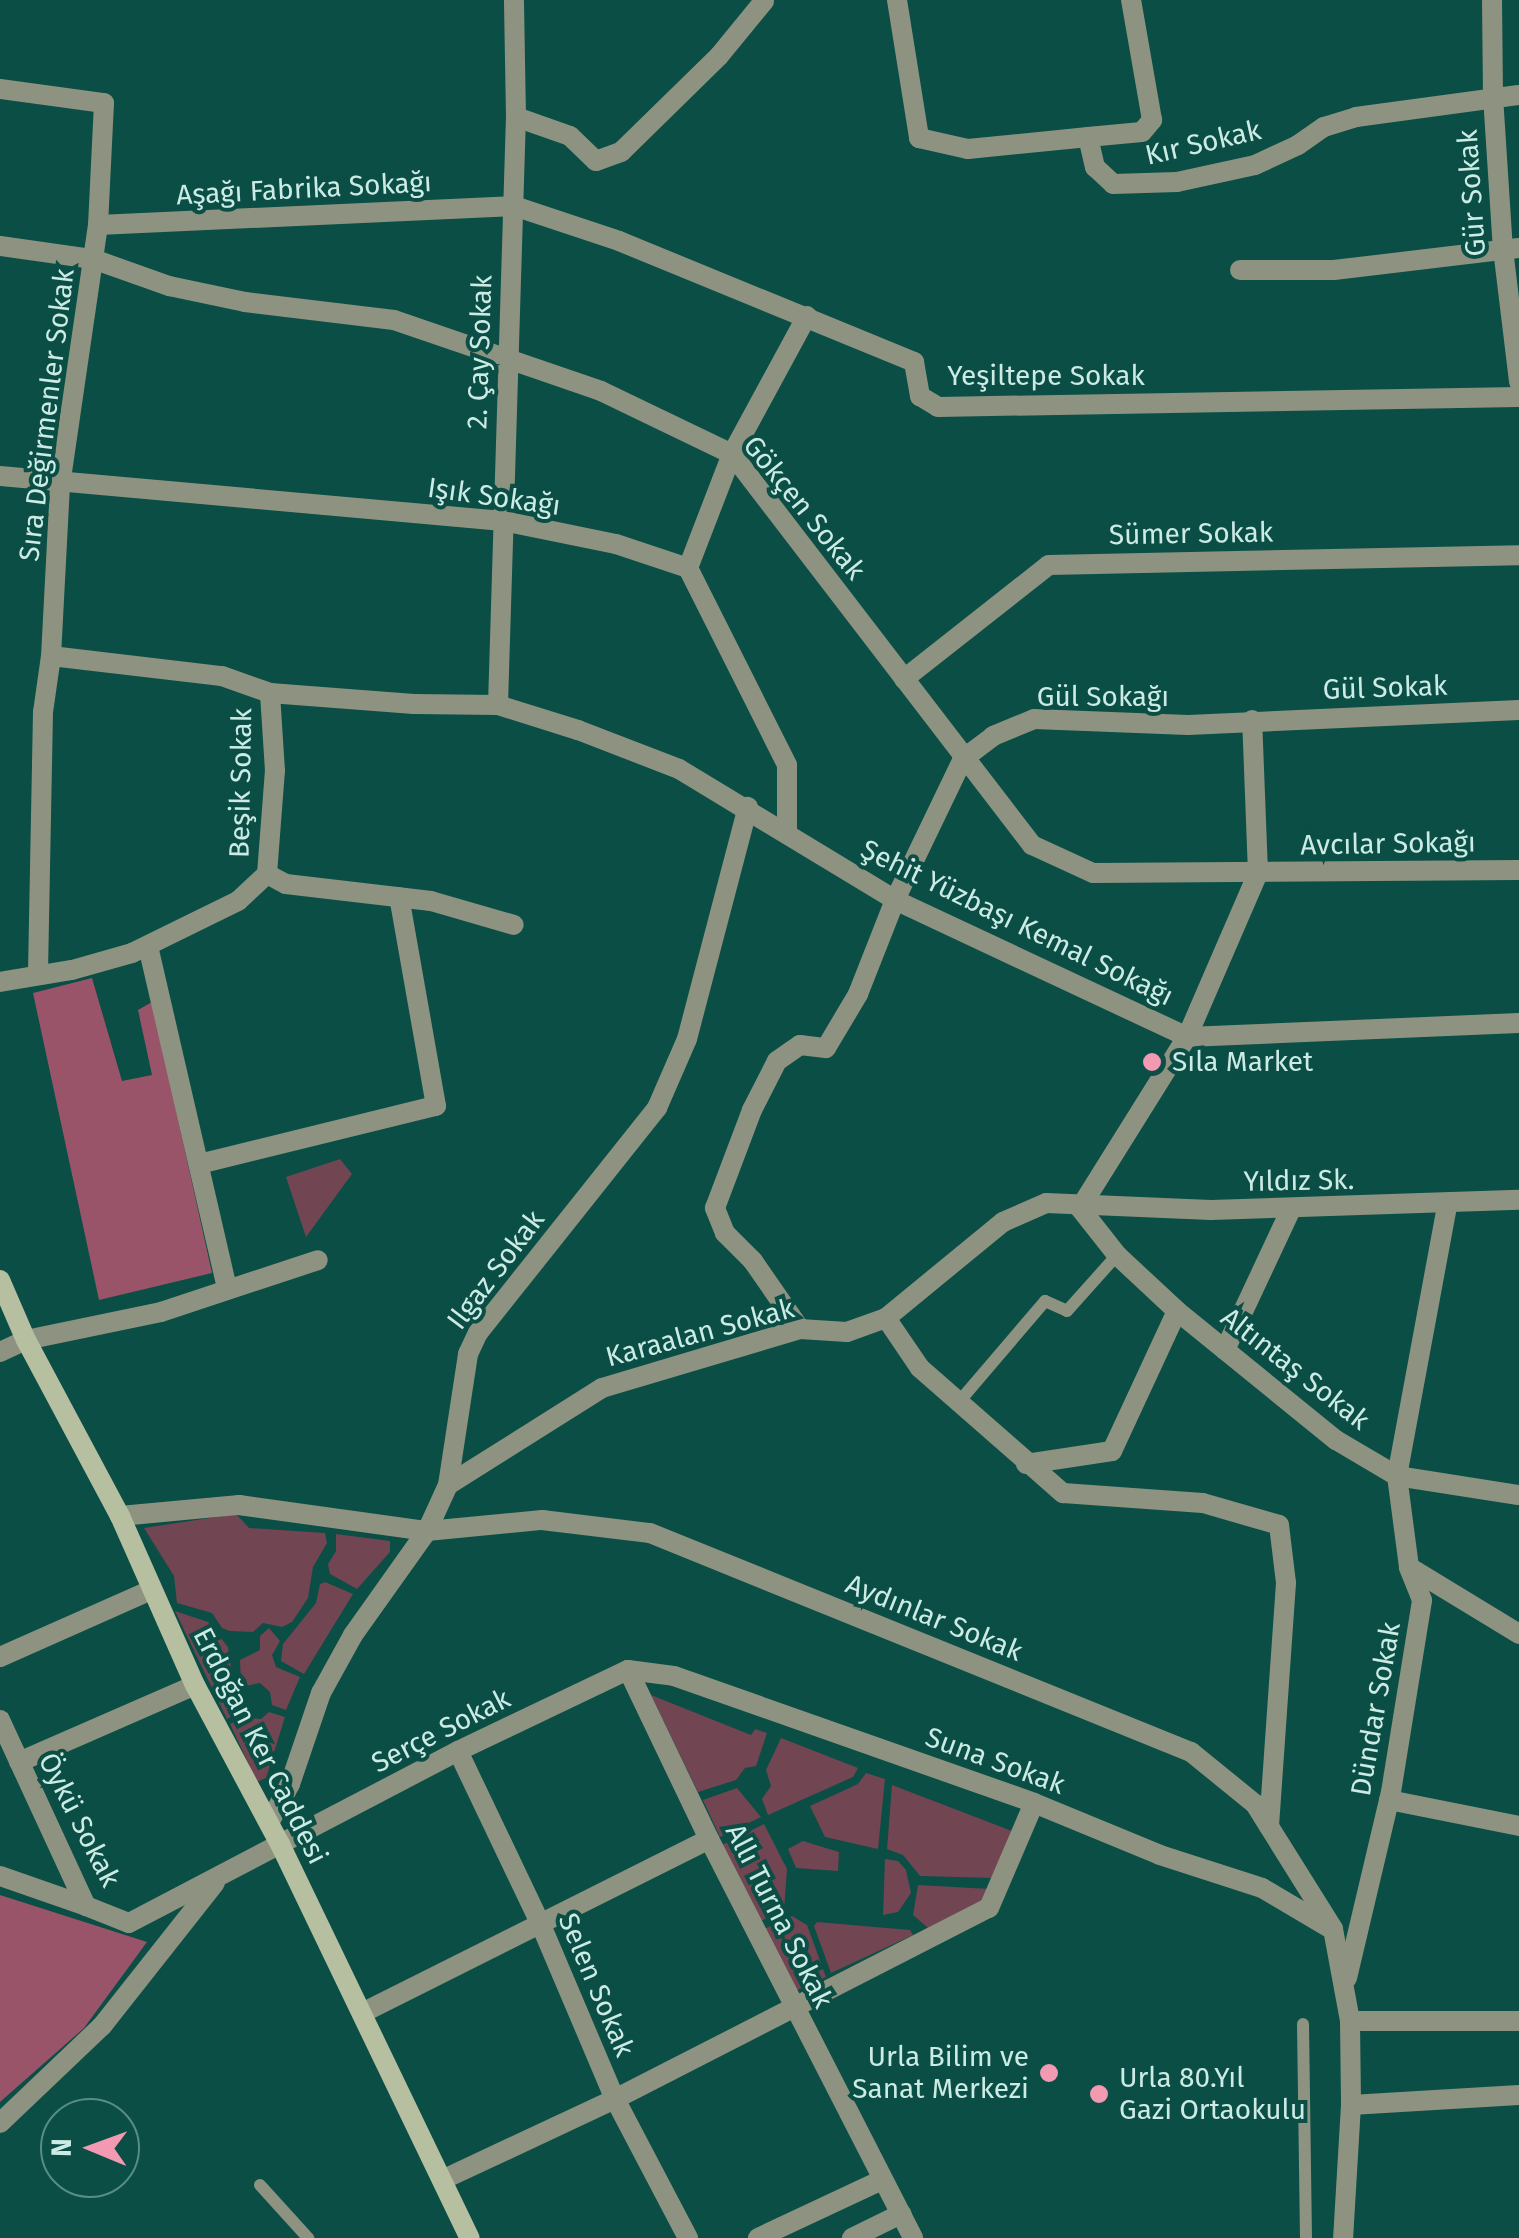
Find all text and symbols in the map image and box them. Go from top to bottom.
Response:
street label: Kır Sokak [1142,113,1264,173]
street label: Gür Sokak [1451,128,1493,258]
street label: Aşağı Fabrika Sokağı [175,166,433,212]
street label: Sıra Değirmenler Sokak [12,267,82,563]
street label: 2. Çay Sokak [461,274,499,430]
street label: Yeşiltepe Sokak [947,359,1145,393]
street label: Gökçen Sokak [736,429,872,587]
street label: Işık Sokağı [425,471,563,523]
street label: Sümer Sokak [1109,516,1273,552]
street label: Gül Sokak [1322,669,1448,707]
street label: Gül Sokağı [1037,680,1169,714]
street label: Beşik Sokak [223,708,259,858]
street label: Avcılar Sokağı [1300,826,1476,862]
street label: Şehit Yüzbaşı Kemal Sokağı [855,833,1179,1013]
place label: Sıla Market [1172,1045,1313,1079]
marker: Sıla Market [1141,1051,1163,1073]
street label: Yıldız Sk. [1243,1163,1355,1199]
street label: Ilgaz Sokak [440,1204,552,1336]
street label: Karaalan Sokak [602,1292,798,1374]
street label: Altıntaş Sokak [1214,1301,1376,1437]
street label: Aydınlar Sokak [841,1567,1027,1669]
street label: Dündar Sokak [1344,1619,1408,1799]
street label: Erdoğan Ker Caddesi [186,1622,334,1870]
street label: Serçe Sokak [366,1682,516,1780]
street label: Suna Sokak [921,1720,1069,1802]
street label: Öykü Sokak [31,1747,127,1893]
street label: Allı Turna Sokak [718,1818,840,2014]
street label: Selen Sokak [551,1908,641,2062]
place label: Urla Bilim ve Sanat Merkezi [852,2040,1029,2106]
place label: Urla 80.Yıl Gazi Ortaokulu [1119,2061,1306,2127]
marker: Urla Bilim ve Sanat Merkezi [1038,2062,1060,2084]
marker: Urla 80.Yıl Gazi Ortaokulu [1088,2083,1110,2105]
north arrow [40,2098,140,2198]
text: N [45,2138,78,2157]

